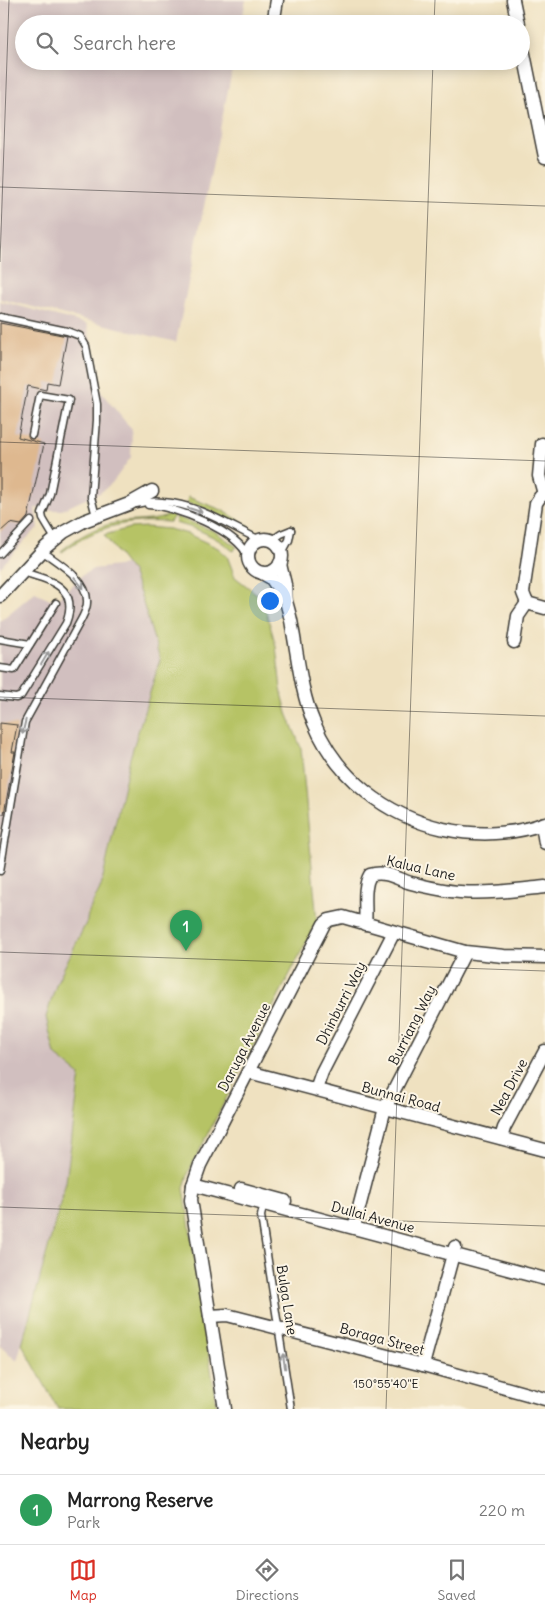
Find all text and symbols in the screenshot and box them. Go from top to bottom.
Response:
search box [15,15,530,70]
icon: search [33,29,61,57]
text: Search here [73,31,176,55]
one-way arrow [186,505,202,515]
one-way arrow [73,576,84,589]
your location [257,588,283,614]
one-way arrow [40,652,50,666]
one-way arrow [19,719,28,735]
street label: Kalua Lane [385,851,457,885]
pin: 1 [170,910,202,951]
street label: Dhinburri Way [312,958,370,1048]
street label: Burriang Way [384,982,440,1068]
street label: Daruga Avenue [214,999,274,1095]
street label: Nea Drive [487,1056,531,1118]
street label: Bunnai Road [360,1078,442,1116]
street label: Dullai Avenue [329,1197,417,1237]
street label: Bulga Lane [273,1264,301,1336]
street label: Boraga Street [338,1319,427,1359]
one-way arrow [278,1353,288,1369]
text: 150°55'40"E [353,1376,419,1391]
text: Nearby [20,1428,90,1455]
text: Marrong Reserve [67,1488,213,1512]
text: 1 [33,1500,39,1520]
text: 220 m [479,1500,525,1520]
text: Park [67,1512,100,1532]
tab: Map [69,1556,97,1604]
tab: Directions [236,1556,299,1604]
tab: Saved [437,1556,476,1604]

